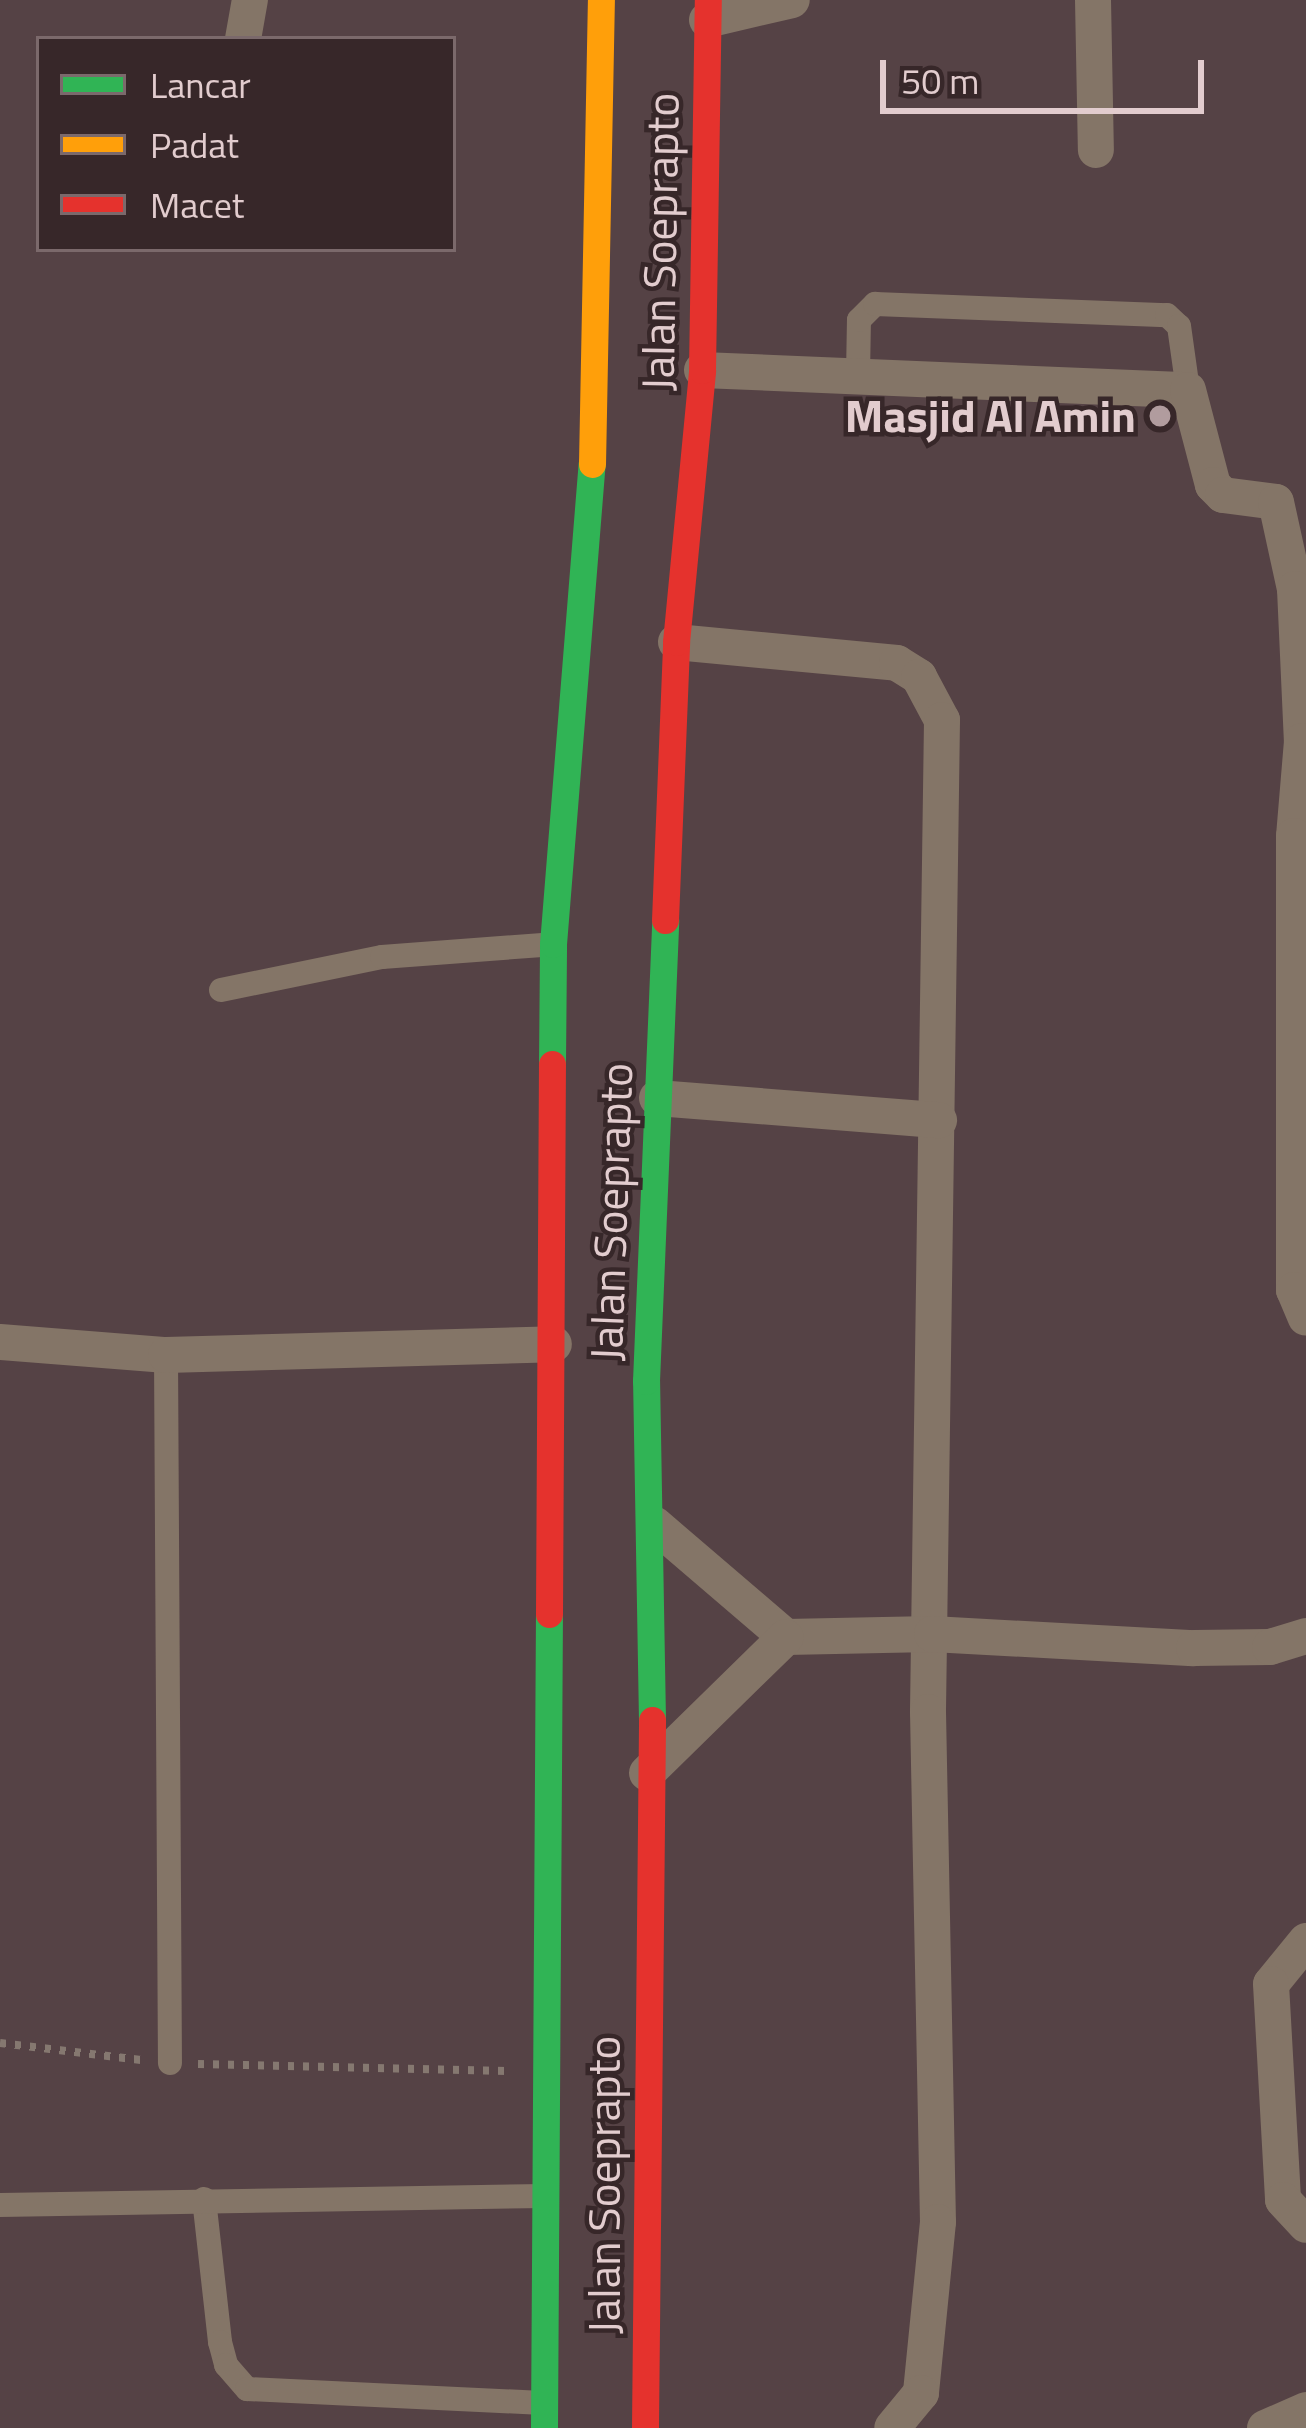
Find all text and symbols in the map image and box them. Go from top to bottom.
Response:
legend [36,36,456,252]
scale bar [886,36,1210,110]
text: 50 m [901,53,979,108]
text: Lancar [150,57,251,112]
street label: Jalan Soeprapto [630,92,690,392]
text: Padat [150,117,239,172]
text: Macet [150,177,244,232]
place label: Masjid Al Amin [845,389,1136,443]
marker: Masjid Al Amin [1147,403,1173,429]
street label: Jalan Soeprapto [579,1062,643,1362]
street label: Jalan Soeprapto [577,2036,631,2334]

